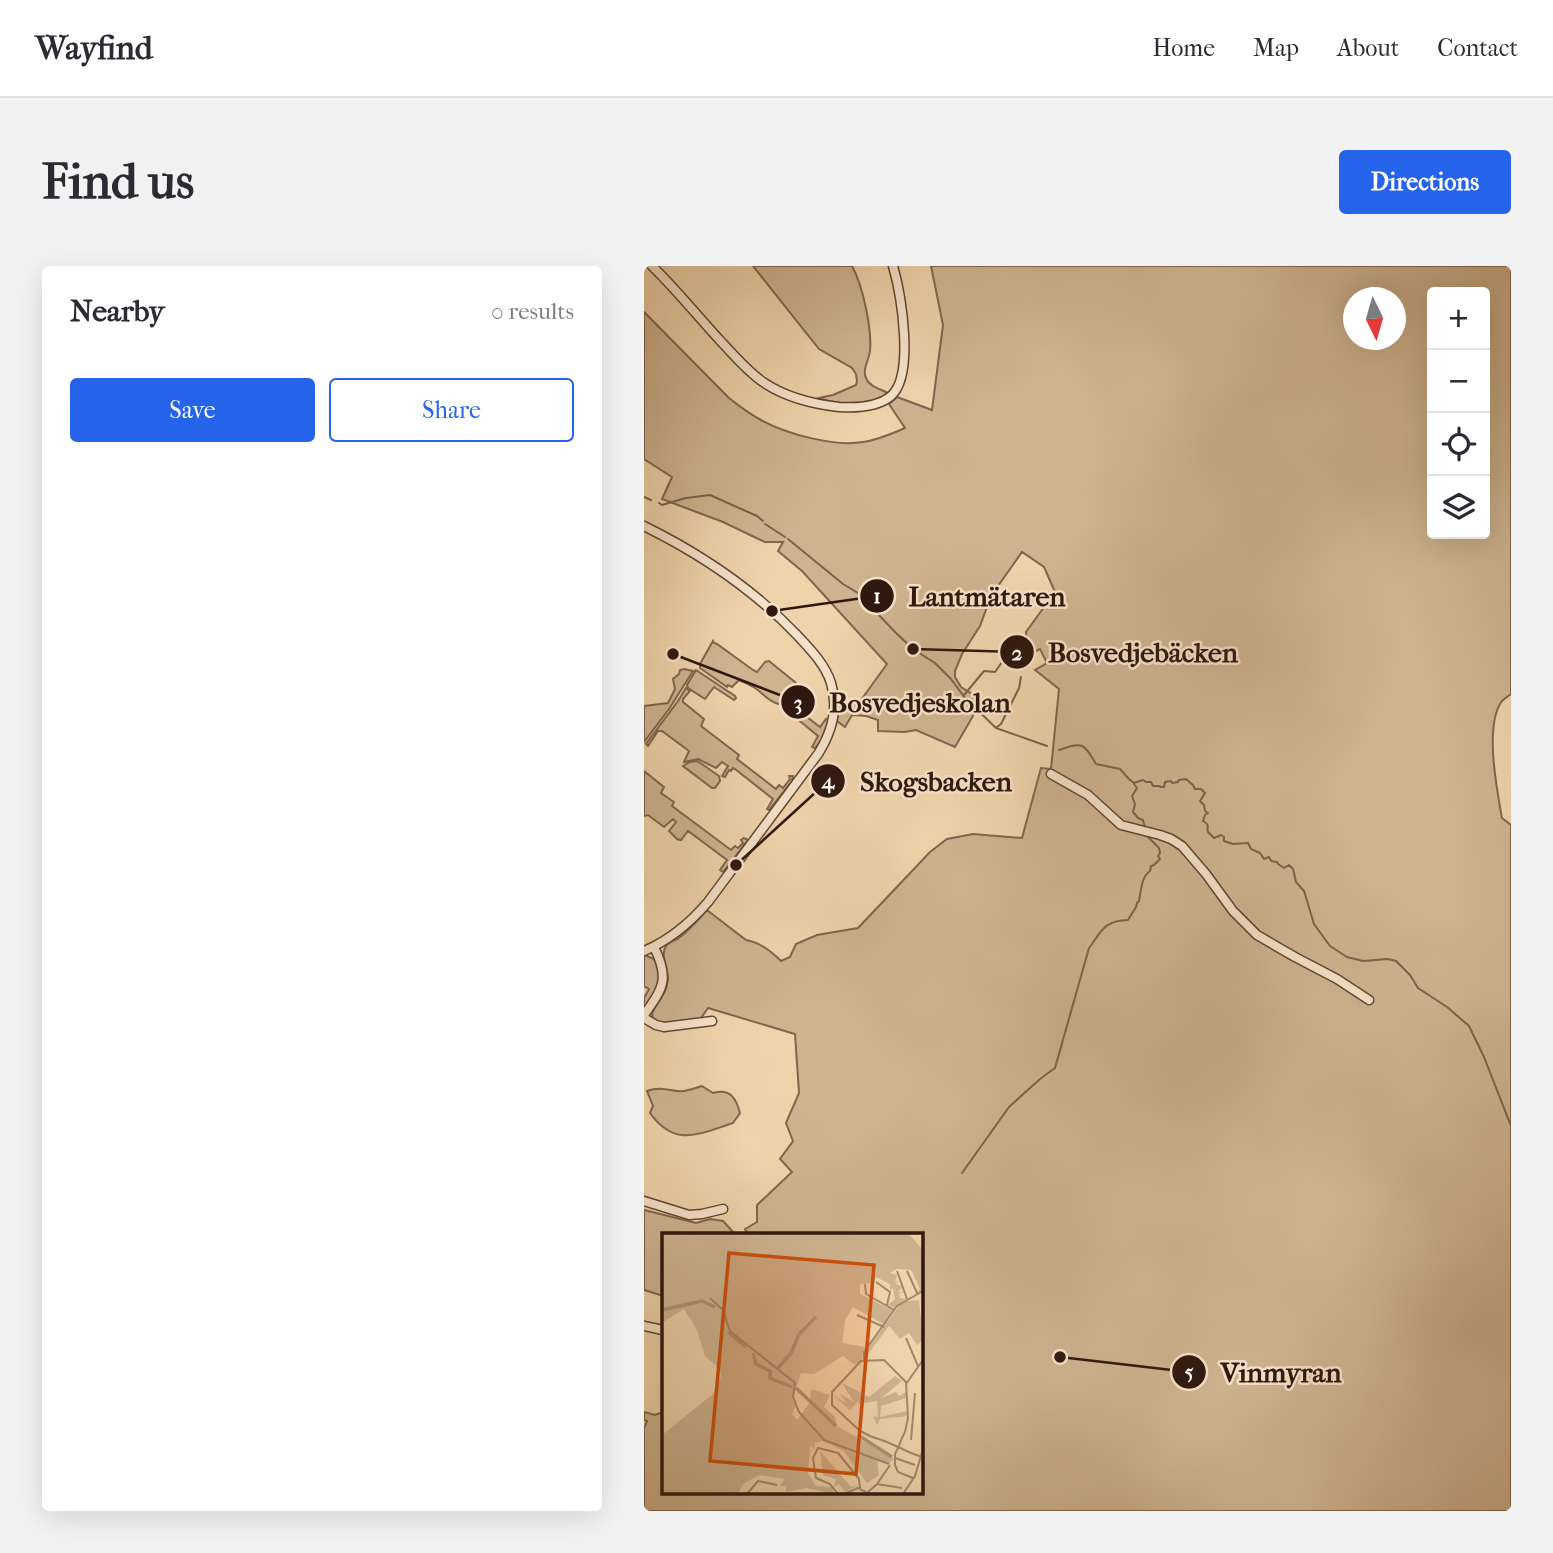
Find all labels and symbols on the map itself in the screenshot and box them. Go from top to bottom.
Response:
north arrow [1343,287,1406,350]
callout: Lantmätaren [860,571,1080,620]
text: Lantmätaren [909,580,1066,613]
text: 1 [873,584,881,608]
callout: Bosvedjebäcken [999,628,1252,677]
text: Bosvedjebäcken [1048,636,1239,669]
text: 2 [1012,641,1023,665]
callout: Bosvedjeskolan [780,678,1025,727]
text: Bosvedjeskolan [829,686,1011,719]
text: 3 [794,691,802,715]
callout: Skogsbacken [811,757,1025,806]
text: Skogsbacken [860,765,1013,798]
text: 4 [821,769,836,794]
inset map [662,1233,922,1494]
callout: Vinmyran [1172,1348,1356,1397]
text: Vinmyran [1219,1356,1342,1389]
text: 5 [1184,1360,1194,1384]

